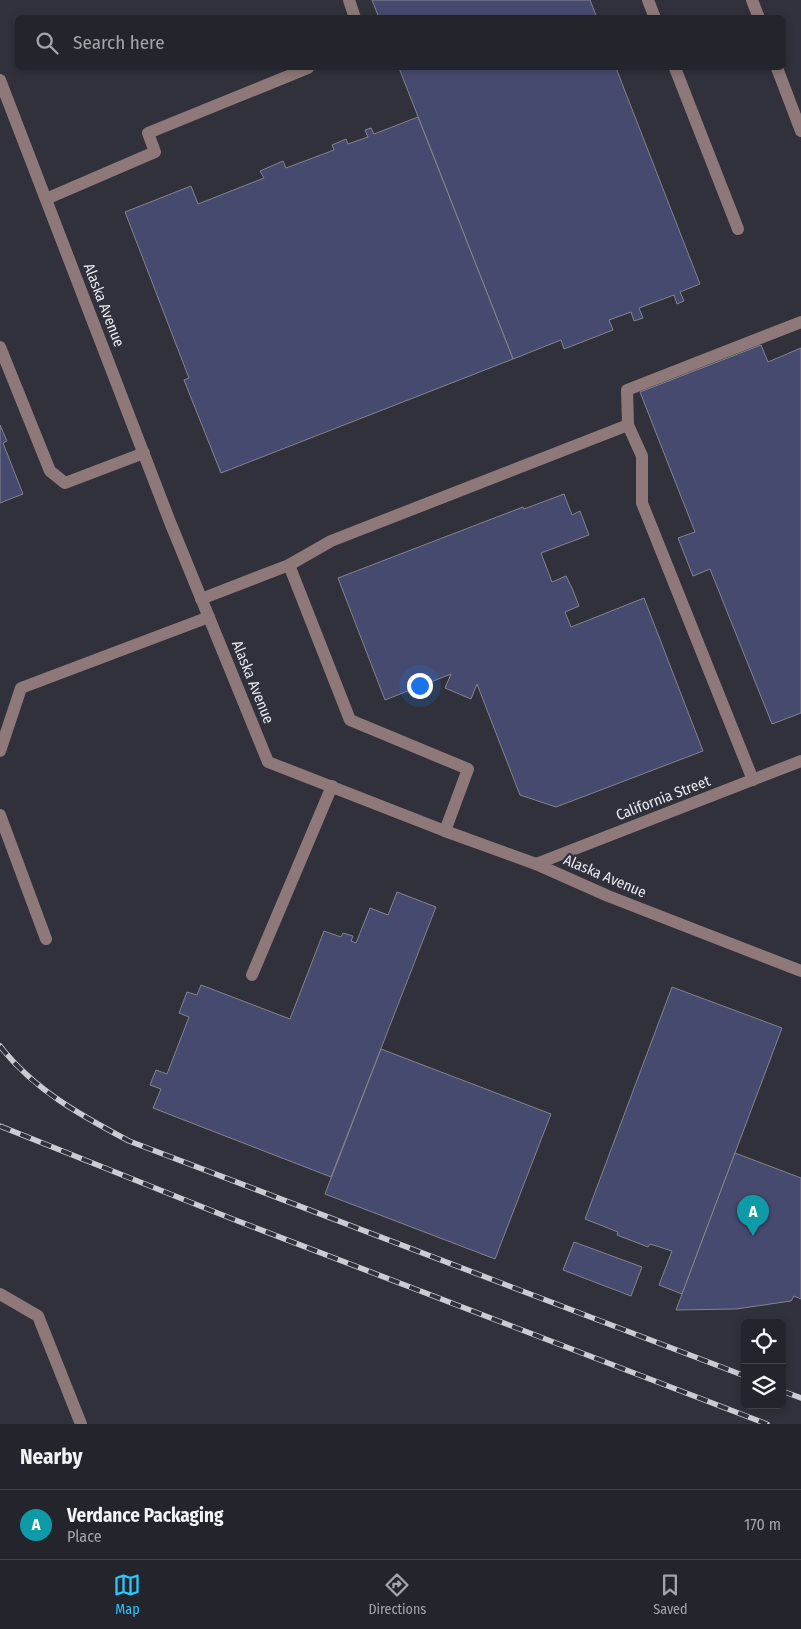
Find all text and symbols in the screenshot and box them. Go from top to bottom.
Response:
search box [15,15,786,70]
icon: search [33,29,61,57]
text: Search here [73,31,165,54]
street label: Alaska Avenue [80,261,128,349]
street label: Alaska Avenue [228,638,278,726]
your location [407,673,433,699]
street label: California Street [613,772,713,824]
street label: Alaska Avenue [561,850,649,902]
pin: A [737,1195,769,1236]
map controls [741,1319,786,1409]
button: locate [741,1319,786,1364]
button: layers [741,1364,786,1409]
text: Nearby [20,1444,82,1470]
text: Verdance Packaging [67,1504,223,1527]
text: A [32,1515,40,1534]
text: 170 m [744,1515,781,1534]
text: Place [67,1527,102,1546]
tab: Map [113,1571,141,1618]
tab: Directions [368,1571,426,1618]
tab: Saved [653,1571,688,1618]

